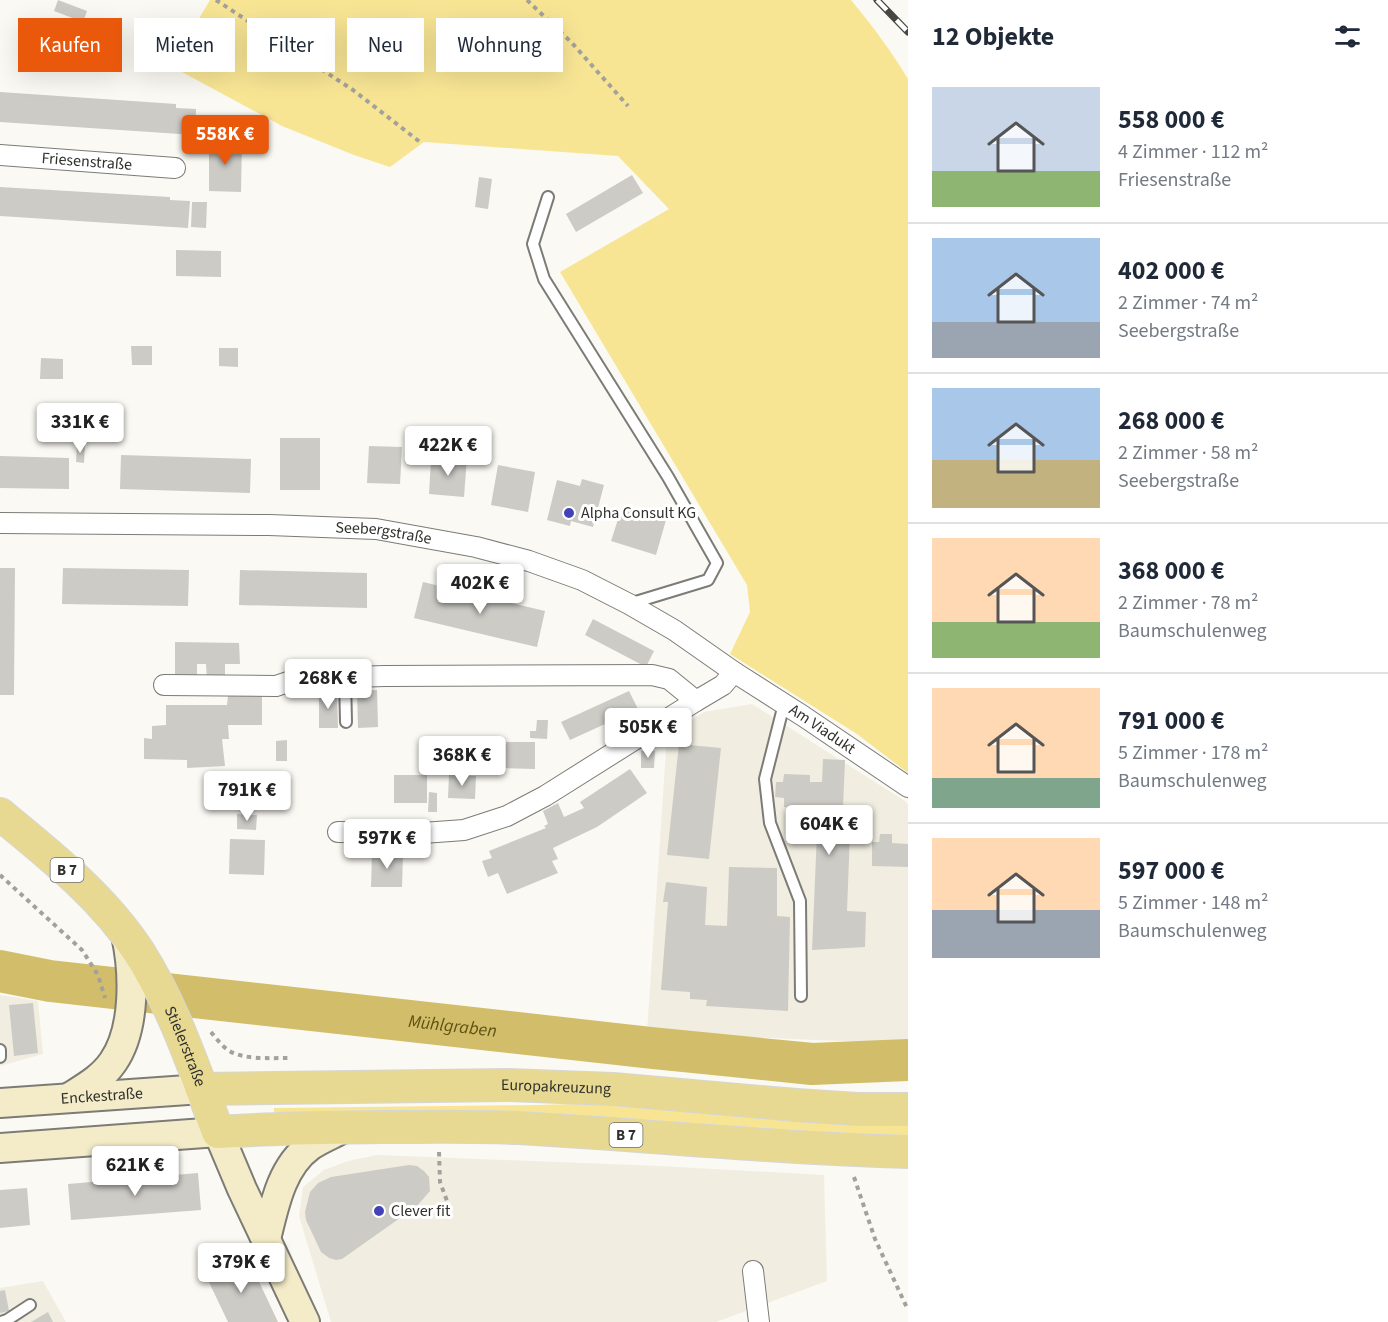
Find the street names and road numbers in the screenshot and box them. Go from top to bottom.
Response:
street label: Friesenstraße [41,147,133,176]
street label: Seebergstraße [335,516,434,550]
street label: Am Viadukt [785,699,861,760]
road number: B 7 [50,858,84,882]
street label: Stielerstraße [159,1003,211,1090]
street label: Europakreuzung [501,1074,611,1100]
street label: Enckestraße [60,1082,144,1110]
road number: B 7 [610,1123,642,1147]

